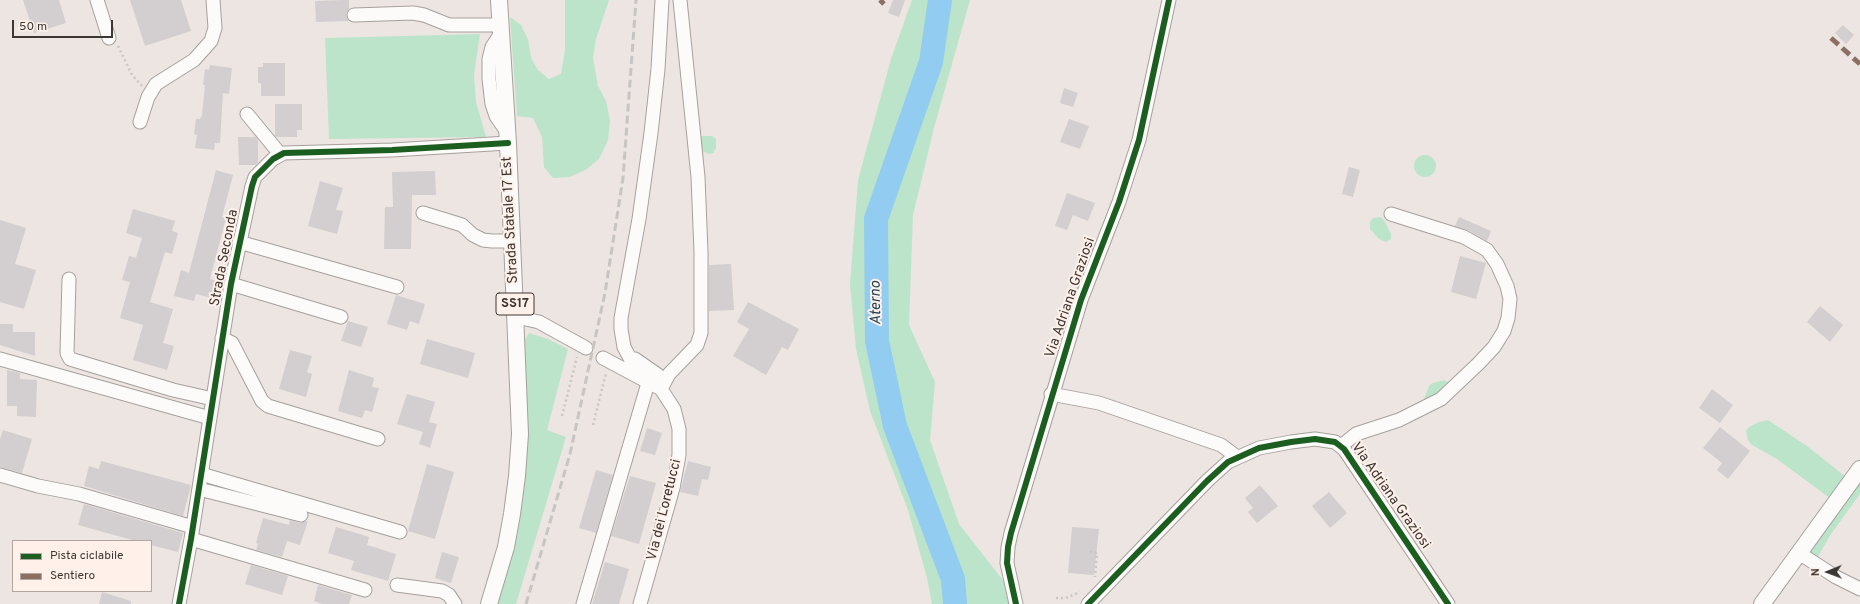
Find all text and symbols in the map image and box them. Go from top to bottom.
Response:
scale bar [14,12,115,38]
text: 50 m [19,19,47,35]
street label: Strada Statale 17 Est [499,156,523,284]
street label: Strada Seconda [207,208,243,308]
street label: Via Adriana Graziosi [1043,236,1099,360]
water label: Aterno [868,281,886,325]
road number: SS17 [496,293,534,315]
street label: Via Adriana Graziosi [1347,439,1433,553]
street label: Via dei Loretucci [644,457,686,563]
legend [12,540,152,592]
text: Pista ciclabile [50,548,124,564]
north arrow [1808,552,1848,592]
text: Sentiero [50,568,95,584]
text: N [1809,568,1823,576]

